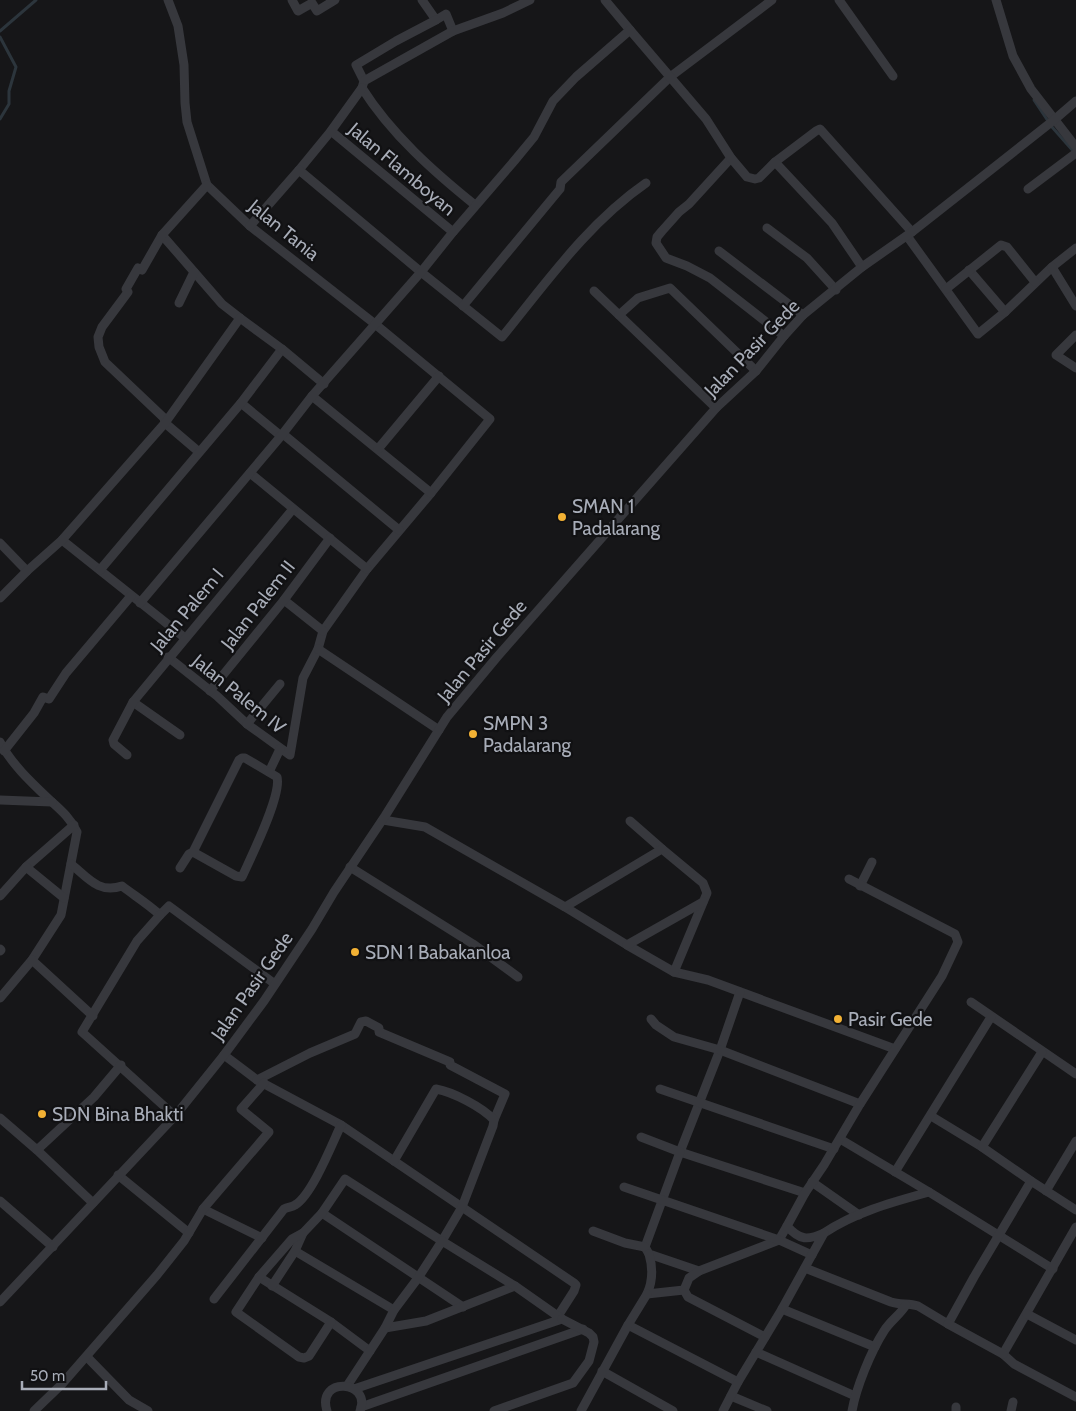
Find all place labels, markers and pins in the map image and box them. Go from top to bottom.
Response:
place label: SMAN 1 Padalarang [572,495,661,540]
marker: SMAN 1 Padalarang [556,511,568,523]
place label: SMPN 3 Padalarang [483,712,572,757]
marker: SMPN 3 Padalarang [467,728,479,740]
place label: SDN 1 Babakanloa [365,941,510,964]
marker: SDN 1 Babakanloa [349,946,361,958]
place label: Pasir Gede [848,1008,933,1031]
marker: Pasir Gede [832,1013,844,1025]
place label: SDN Bina Bhakti [52,1103,183,1126]
marker: SDN Bina Bhakti [36,1108,48,1120]

